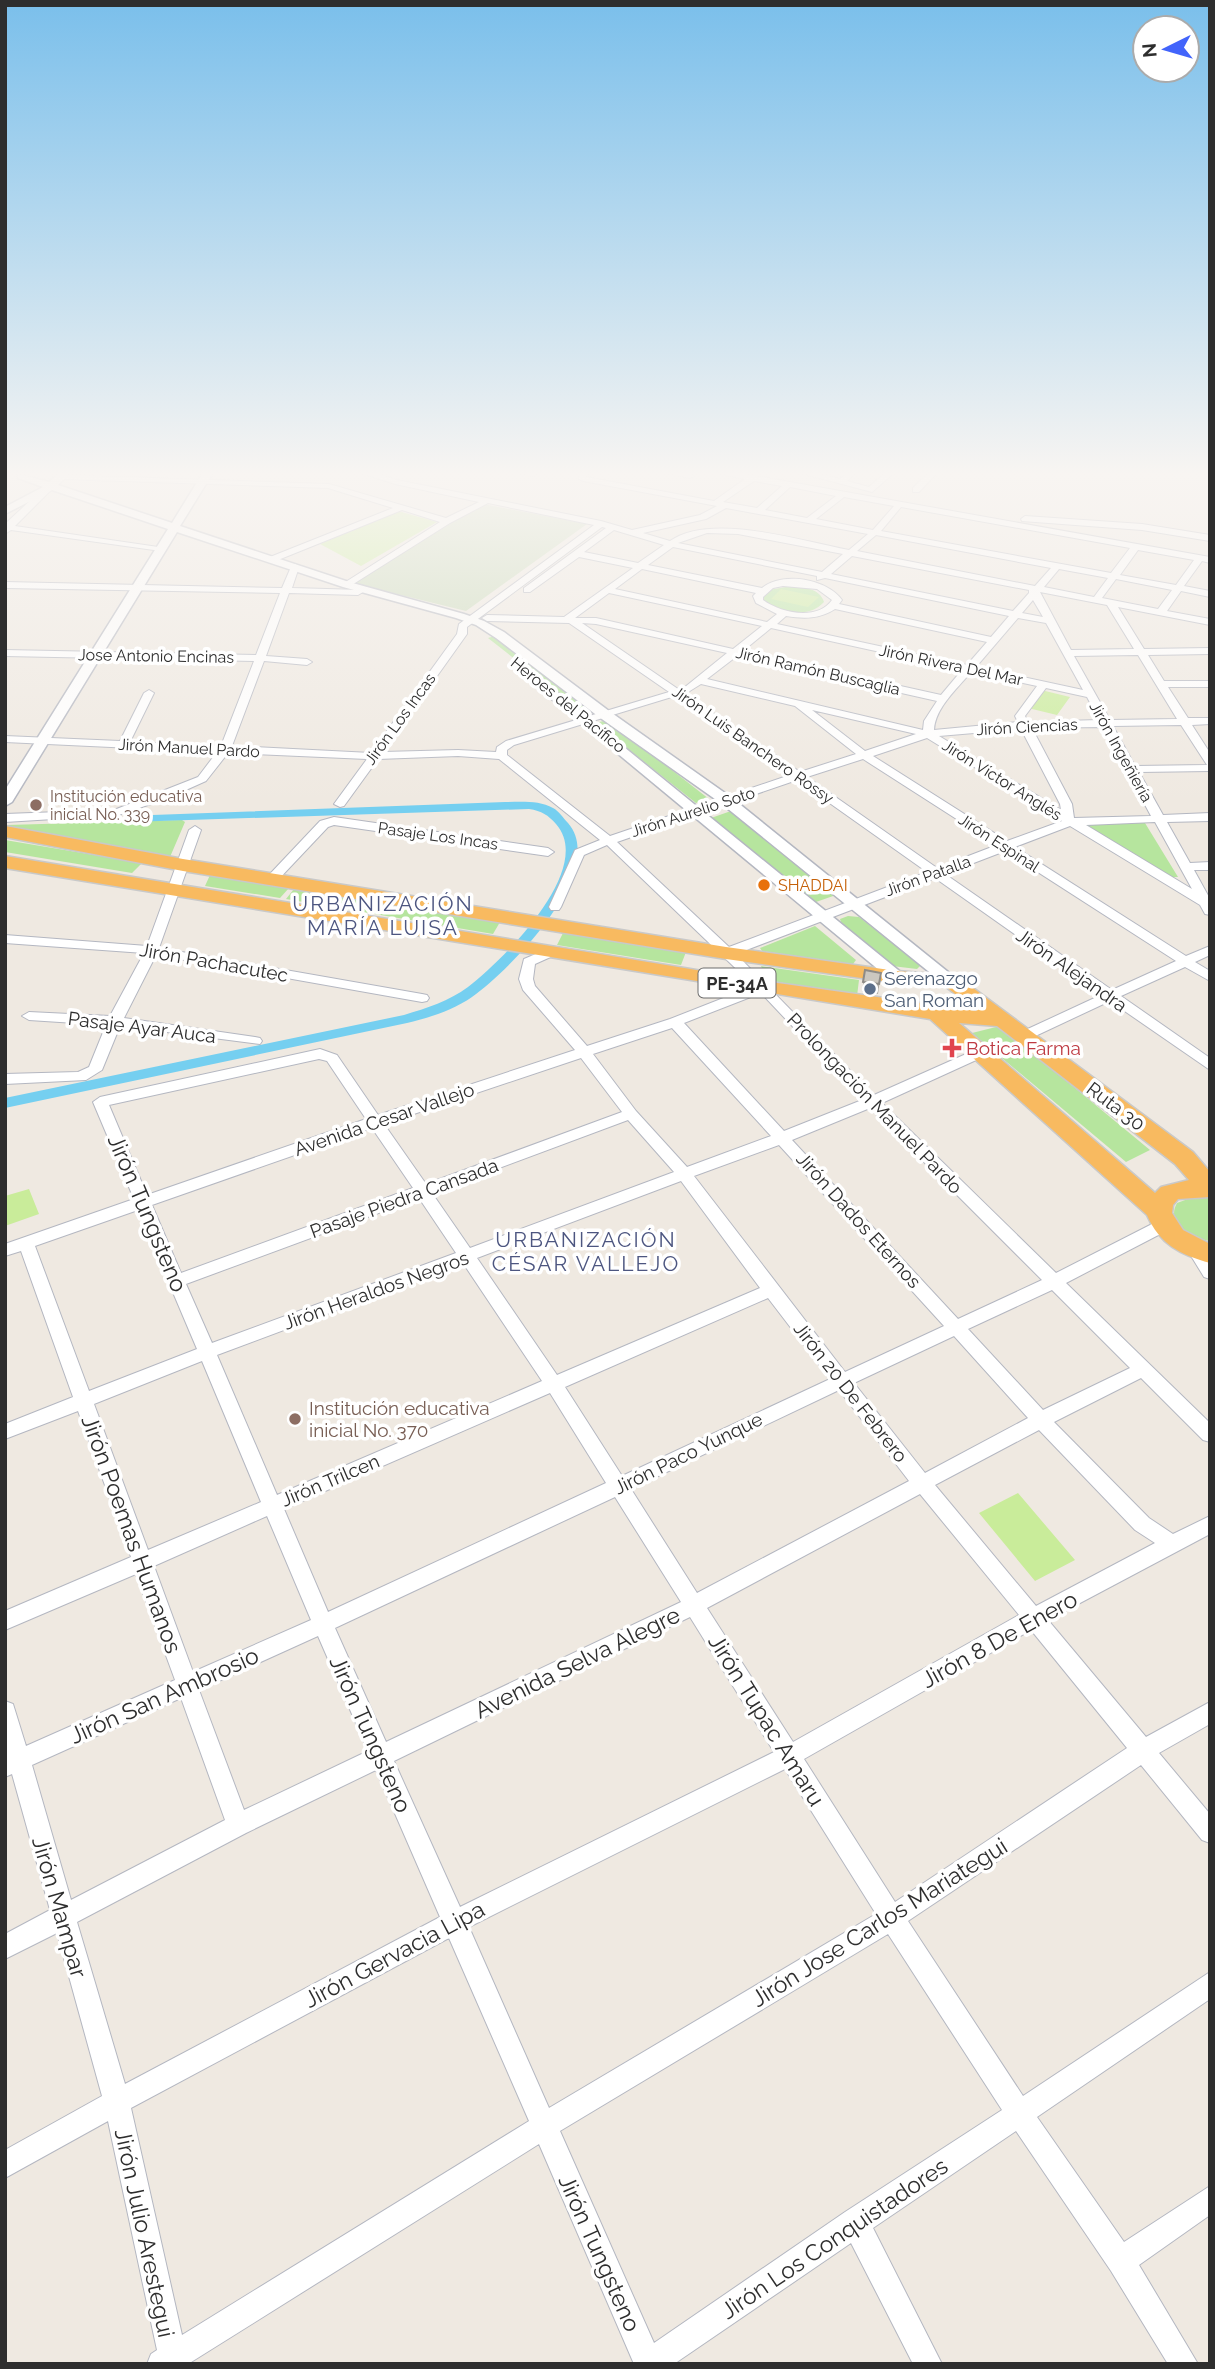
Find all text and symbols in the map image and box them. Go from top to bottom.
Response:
north arrow [1131,14,1201,84]
text: N [1137,42,1161,59]
street label: Jirón Rivera Del Mar [877,640,1025,690]
street label: Jirón Ramón Buscaglia [734,643,902,699]
street label: Jose Antonio Encinas [78,645,234,667]
street label: Heroes del Pacífico [507,653,629,757]
street label: Jirón Los Incas [360,669,440,768]
street label: Jirón Luis Banchero Rossy [669,682,838,808]
street label: Jirón Ingeñiería [1086,698,1156,806]
street label: Jirón Ciencias [976,715,1078,739]
street label: Jirón Manuel Pardo [118,735,260,761]
street label: Jirón Víctor Anglés [939,736,1065,825]
street label: Jirón Aurelio Soto [629,783,757,841]
place label: Institución educativa inicial No. 339 [50,787,202,824]
marker: Institución educativa inicial No. 339 [28,797,44,813]
street label: Jirón Espinal [955,810,1044,877]
street label: Pasaje Los Incas [377,818,500,854]
street label: Jirón Patalla [883,852,973,900]
place label: SHADDAI [778,876,848,895]
marker: SHADDAI [756,877,772,893]
district label: URBANIZACIÓN MARÍA LUISA [292,891,474,940]
street label: Jirón Alejandra [1012,924,1132,1016]
street label: Jirón Pachacutec [138,938,290,986]
place label: Serenazgo San Roman [884,967,984,1011]
road number: PE-34A [698,968,776,998]
marker: Serenazgo San Roman [862,981,878,997]
street label: Pasaje Ayar Auca [67,1007,217,1047]
street label: Prolongación Manuel Pardo [783,1008,967,1198]
place label: Botica Farma [966,1037,1081,1059]
marker: Botica Farma [944,1040,960,1056]
street label: Ruta 30 [1083,1077,1149,1135]
street label: Avenida Cesar Vallejo [291,1078,477,1160]
street label: Jirón Tungsteno [103,1130,193,1296]
street label: Jirón Dados Eternos [792,1148,926,1292]
street label: Pasaje Piedra Cansada [307,1154,501,1242]
district label: URBANIZACIÓN CÉSAR VALLEJO [492,1227,680,1276]
street label: Jirón Heraldos Negros [280,1246,472,1334]
street label: Jirón 20 De Febrero [790,1318,912,1466]
place label: Institución educativa inicial No. 370 [309,1397,490,1441]
street label: Jirón Paco Yunque [610,1407,766,1499]
street label: Jirón Poemas Humanos [76,1411,188,1657]
marker: Institución educativa inicial No. 370 [287,1411,303,1427]
street label: Jirón Trilcen [277,1449,383,1511]
street label: Jirón 8 De Enero [916,1585,1082,1693]
street label: Avenida Selva Alegre [470,1601,684,1723]
street label: Jirón Tupac Amaru [703,1629,831,1811]
street label: Jirón San Ambrosio [65,1641,263,1749]
street label: Jirón Tungsteno [324,1651,418,1817]
street label: Jirón Jose Carlos Mariategui [746,1832,1012,2012]
street label: Jirón Mampar [27,1833,93,1981]
street label: Jirón Gervacia Lipa [299,1895,489,2013]
street label: Jirón Julio Arestegui [110,2126,180,2340]
street label: Jirón Los Conquistadores [715,2152,953,2324]
street label: Jirón Tungsteno [553,2170,647,2336]

